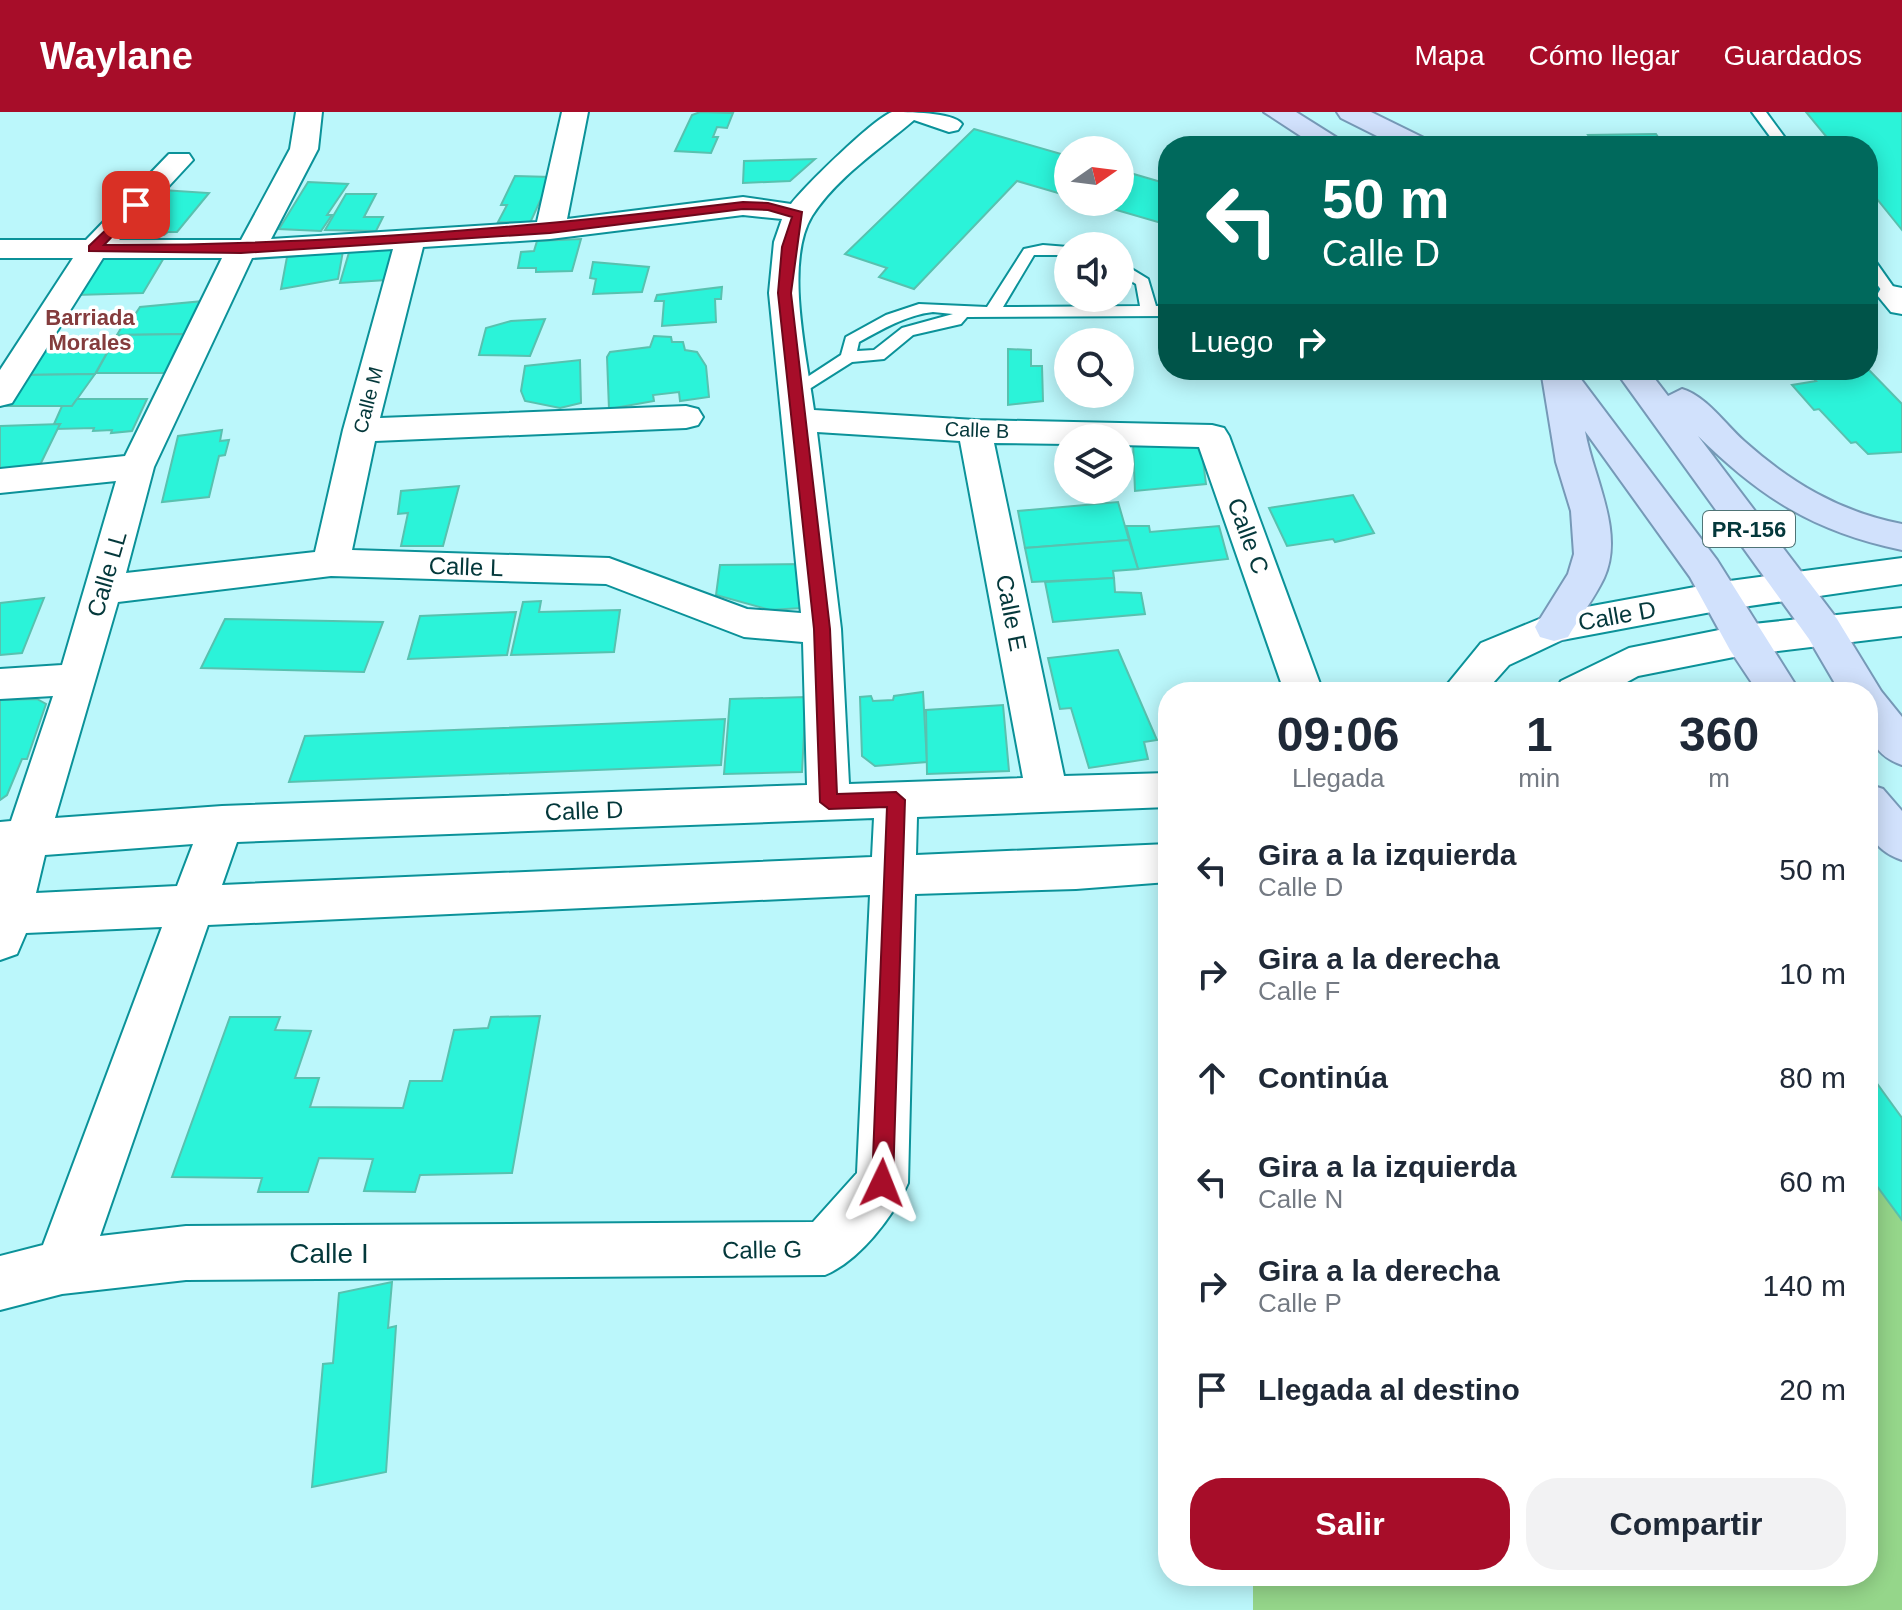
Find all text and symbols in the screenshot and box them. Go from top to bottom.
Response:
text: Waylane [40,35,193,77]
text: Mapa [1414,40,1485,71]
text: Cómo llegar [1529,40,1679,71]
text: Guardados [1723,40,1862,71]
north arrow [1054,136,1134,216]
map controls [1054,136,1134,504]
text: 50 m [1322,167,1450,230]
icon: left [1190,168,1294,272]
pin [102,171,170,239]
icon: arrive [114,183,158,227]
button: sound [1054,232,1134,312]
text: Calle D [1322,233,1440,274]
district label: Barriada Morales [45,305,135,355]
icon: right [1289,320,1333,364]
text: Luego [1190,325,1273,358]
button: search [1054,328,1134,408]
street label: Calle M [349,364,387,436]
street label: Calle B [944,418,1010,442]
button: layers [1054,424,1134,504]
street label: Calle C [1222,494,1275,577]
road number: PR-156 [1703,511,1795,547]
street label: Calle LL [81,528,132,620]
street label: Calle L [428,552,504,581]
street label: Calle E [991,572,1032,653]
street label: Calle D [1576,595,1658,636]
text: 09:06 [1277,708,1400,761]
text: 1 [1526,708,1553,761]
text: 360 [1679,708,1759,761]
text: Llegada [1292,763,1384,793]
text: min [1518,763,1560,793]
text: m [1708,763,1730,793]
street label: Calle D [544,796,624,825]
text: Gira a la izquierda [1258,838,1516,871]
icon: left [1190,848,1234,892]
text: 50 m [1779,853,1846,886]
text: Calle D [1258,872,1343,902]
text: Gira a la derecha [1258,942,1500,975]
icon: right [1190,952,1234,996]
text: 10 m [1779,957,1846,990]
text: Calle F [1258,976,1340,1006]
icon: ahead [1190,1056,1234,1100]
text: Continúa [1258,1061,1388,1094]
text: 80 m [1779,1061,1846,1094]
position arrow [840,1141,924,1225]
text: Gira a la izquierda [1258,1150,1516,1183]
icon: left [1190,1160,1234,1204]
text: 60 m [1779,1165,1846,1198]
text: Calle N [1258,1184,1343,1214]
street label: Calle G [722,1235,802,1264]
street label: Calle I [289,1238,369,1269]
text: Gira a la derecha [1258,1254,1500,1287]
icon: right [1190,1264,1234,1308]
text: 140 m [1763,1269,1846,1302]
text: Calle P [1258,1288,1342,1318]
icon: arrive [1190,1368,1234,1412]
text: Llegada al destino [1258,1373,1520,1406]
text: 20 m [1779,1373,1846,1406]
button: Salir [1190,1478,1510,1570]
button: Compartir [1526,1478,1846,1570]

